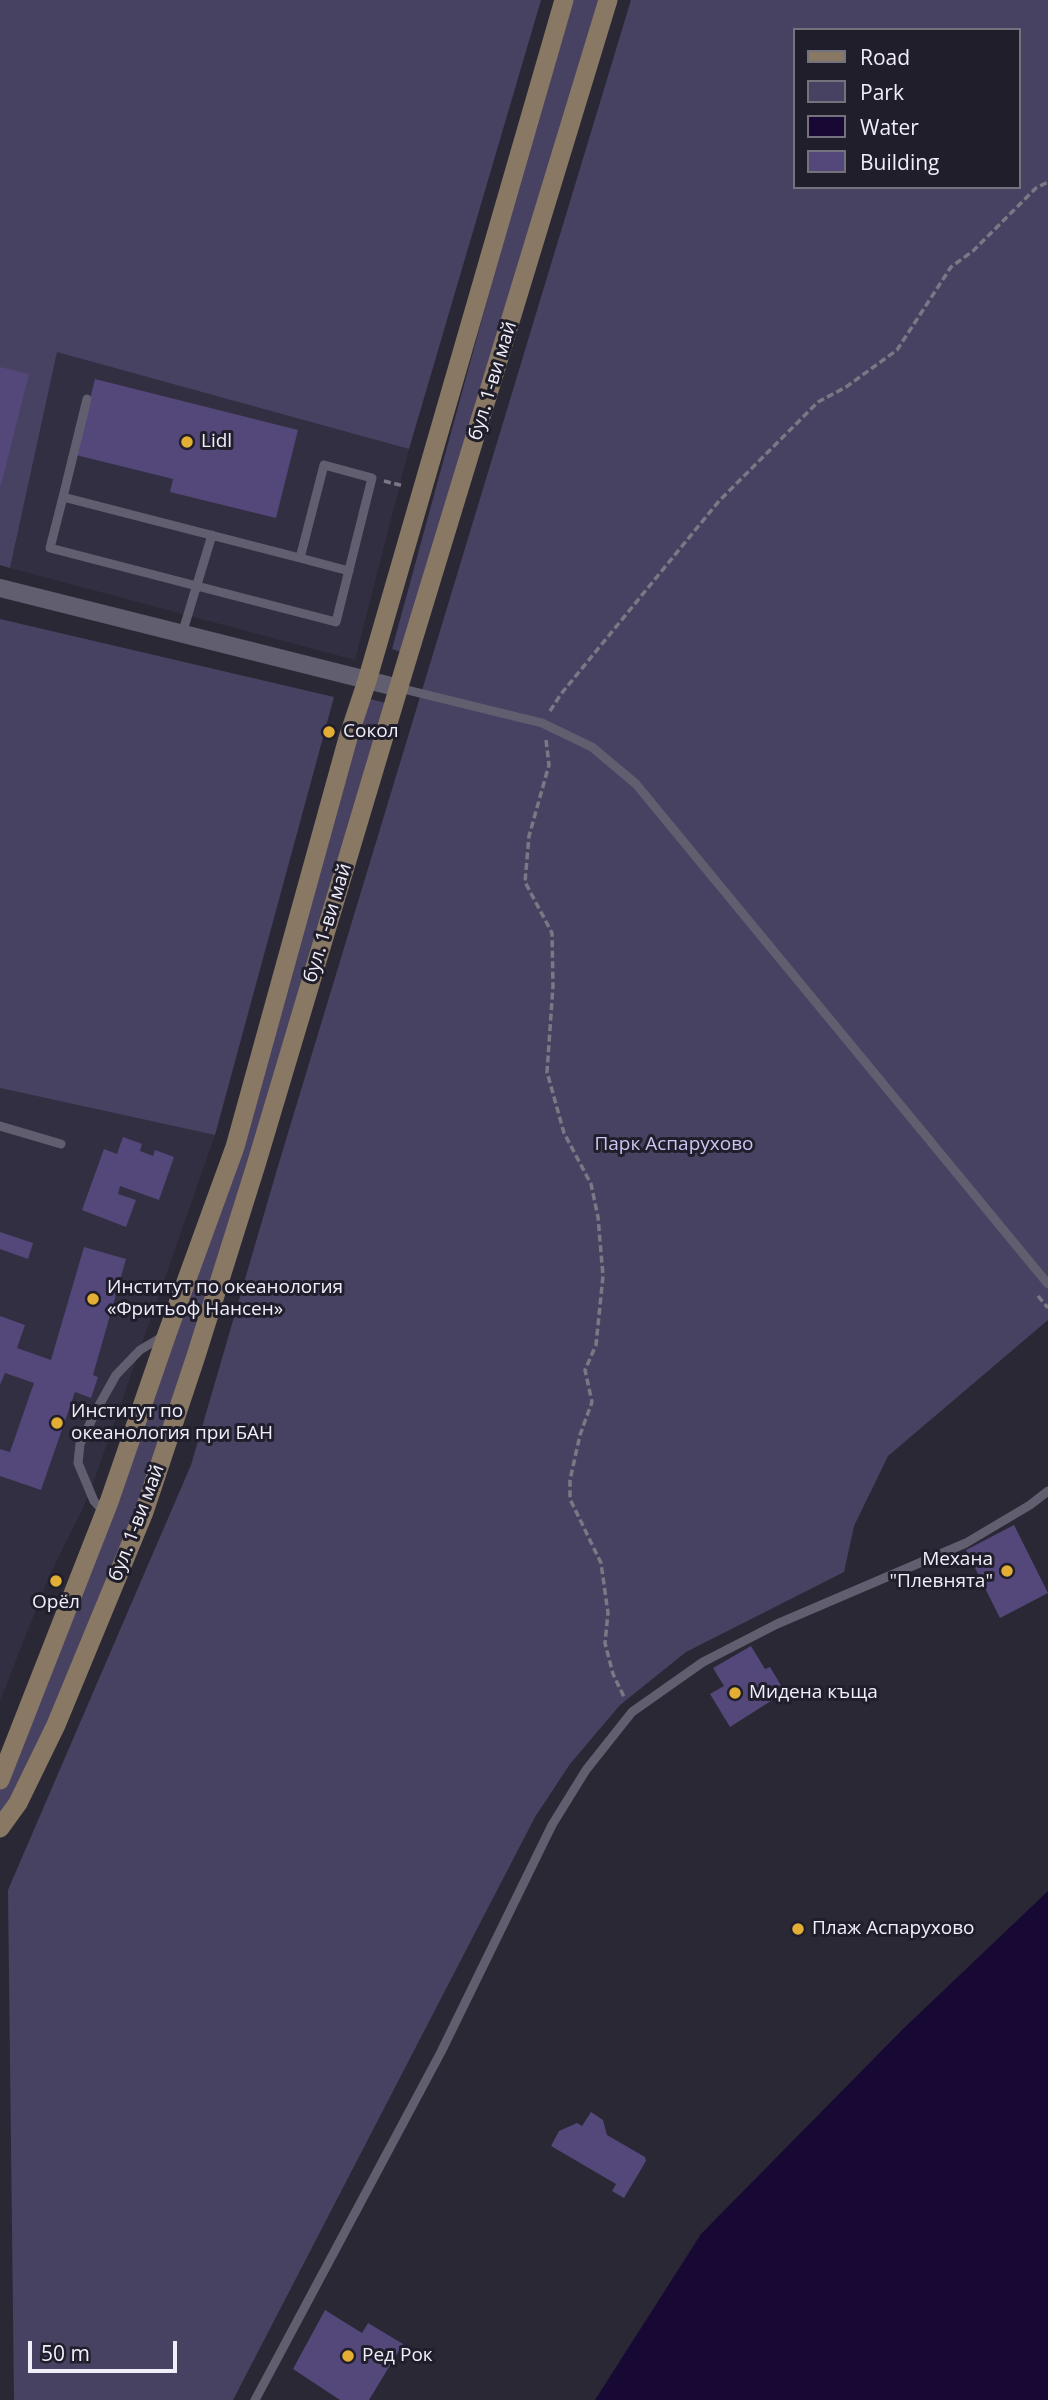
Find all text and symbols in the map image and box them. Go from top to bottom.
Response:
legend [792,28,1020,189]
text: Road [860,43,910,71]
text: Park [860,78,904,106]
text: Water [860,113,919,141]
text: Building [860,148,939,176]
street label: бул. 1-ви май [464,319,522,443]
place label: Lidl [201,431,232,453]
marker: Lidl [179,434,195,450]
place label: Сокол [343,721,399,743]
marker: Сокол [321,724,337,740]
street label: бул. 1-ви май [299,861,357,985]
park label: Парк Аспарухово [594,1134,754,1156]
place label: Институт по океанология «Фритьоф Нансен» [107,1277,343,1321]
marker: Институт по океанология «Фритьоф Нансен» [85,1291,101,1307]
place label: Институт по океанология при БАН [71,1401,273,1445]
marker: Институт по океанология при БАН [49,1415,65,1431]
street label: бул. 1-ви май [104,1461,170,1585]
place label: Механа "Плевнята" [890,1549,993,1593]
marker: Механа "Плевнята" [999,1563,1015,1579]
marker: Орёл [48,1573,64,1589]
place label: Орёл [32,1592,80,1614]
place label: Мидена къща [749,1682,878,1704]
marker: Мидена къща [727,1685,743,1701]
place label: Плаж Аспарухово [812,1918,974,1940]
marker: Плаж Аспарухово [790,1921,806,1937]
scale bar [32,2326,180,2370]
text: 50 m [41,2339,90,2367]
place label: Ред Рок [362,2345,433,2367]
marker: Ред Рок [340,2348,356,2364]

